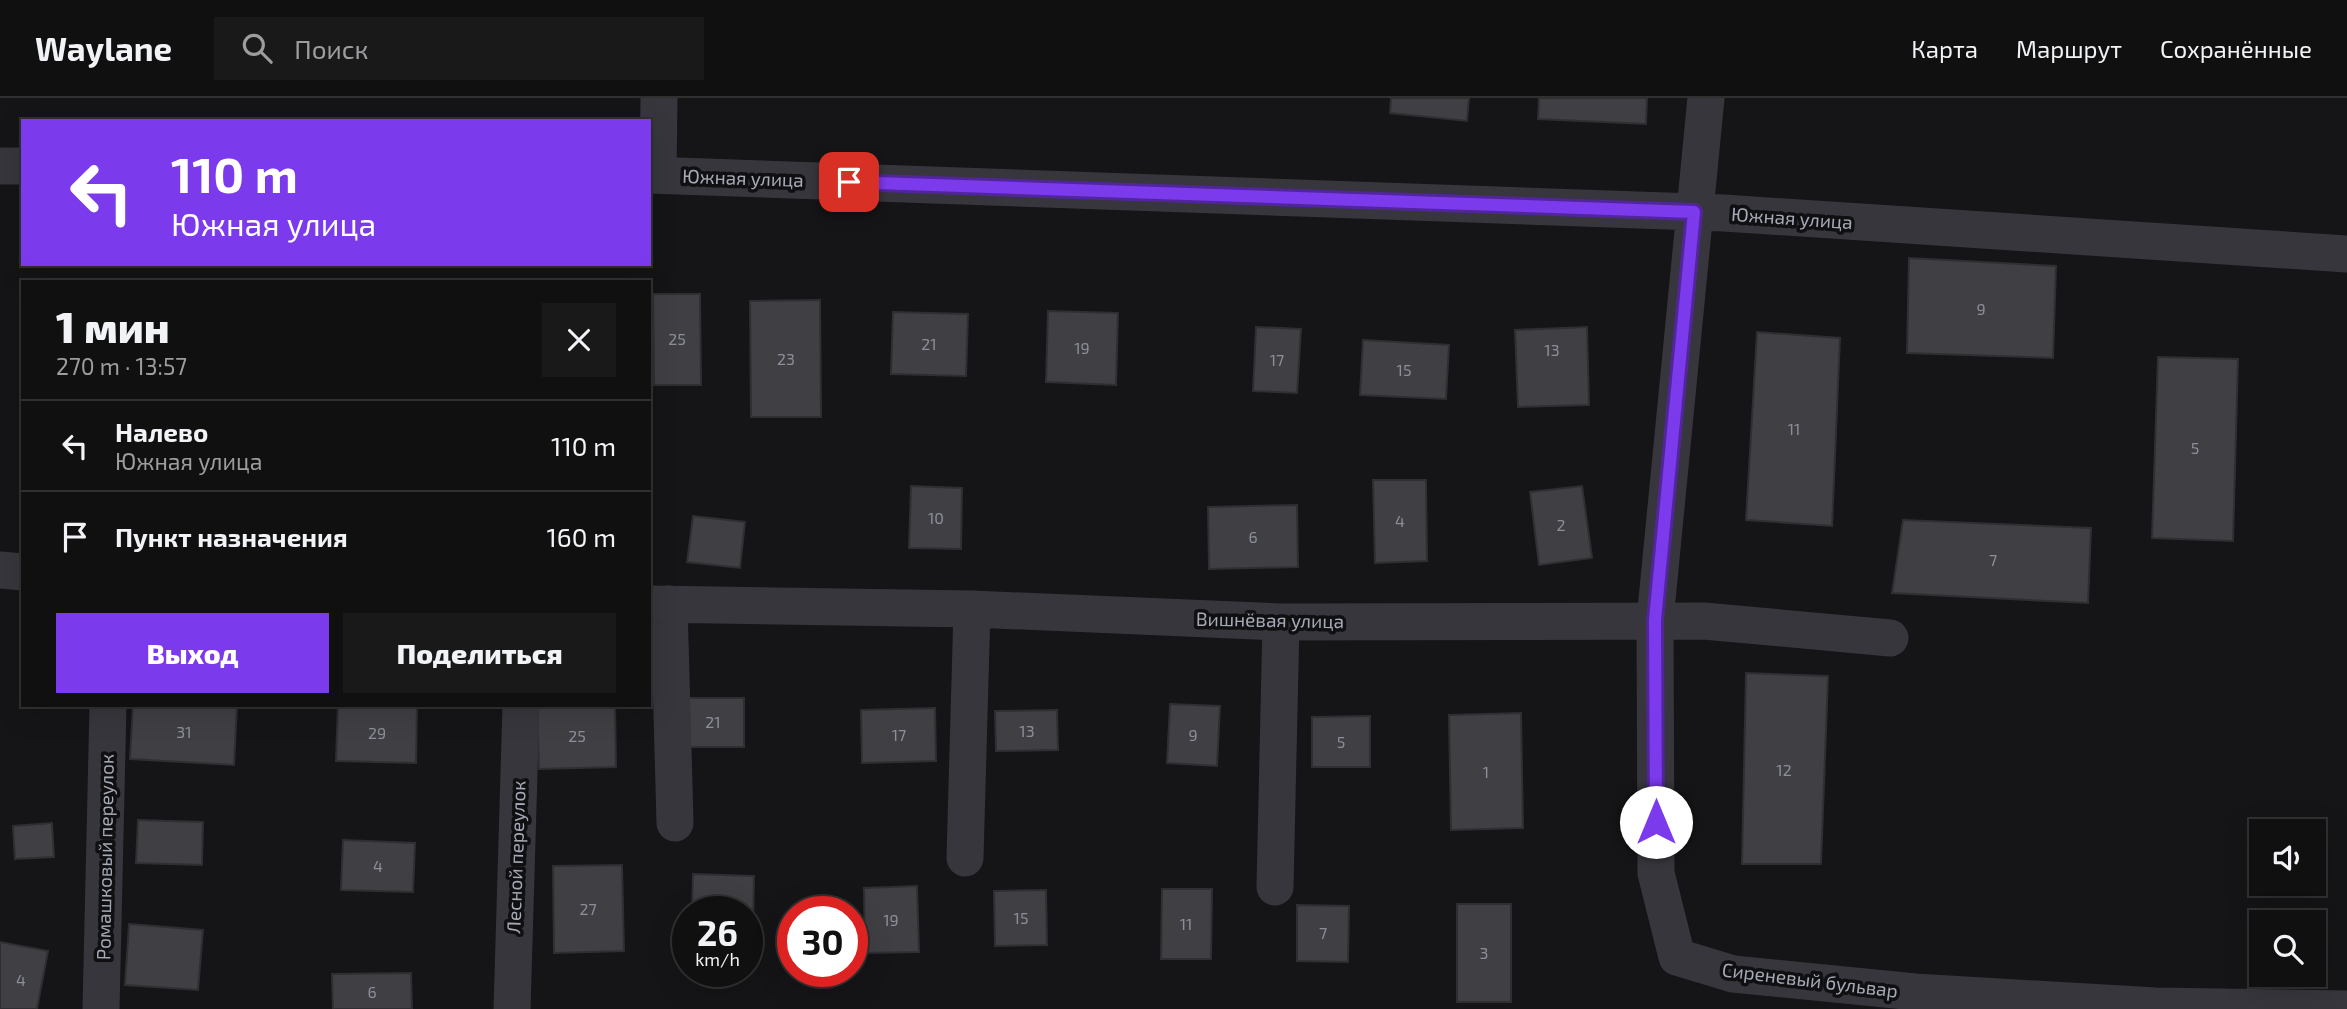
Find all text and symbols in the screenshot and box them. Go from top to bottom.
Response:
search box [214,17,704,80]
text: Waylane [35,28,172,68]
icon: search [238,29,276,67]
text: Поиск [294,33,368,64]
text: Карта [1911,34,1978,63]
text: Маршрут [2016,34,2122,63]
text: Сохранённые [2160,34,2312,63]
text: 110 m [171,144,298,203]
icon: left [56,147,147,238]
pin [819,152,879,212]
icon: arrive [830,163,868,201]
street label: Южная улица [682,164,804,192]
street label: Южная улица [1730,202,1854,234]
text: Южная улица [171,204,376,242]
house number: 9 [1976,299,1986,318]
text: 1 мин [56,301,170,351]
button: close [542,303,616,377]
house number: 25 [668,329,686,348]
house number: 21 [921,334,937,353]
house number: 19 [1074,338,1090,357]
house number: 13 [1544,340,1560,359]
house number: 23 [777,349,795,368]
house number: 17 [1270,350,1284,369]
text: 270 m · 13:57 [56,352,187,380]
house number: 15 [1397,360,1411,379]
text: Налево [115,416,208,447]
house number: 11 [1788,419,1800,438]
icon: left [56,427,94,465]
text: 110 m [551,430,616,461]
house number: 5 [2191,438,2199,457]
text: Южная улица [115,447,262,475]
house number: 10 [928,508,944,527]
house number: 4 [1395,511,1405,530]
house number: 2 [1557,515,1566,534]
icon: arrive [56,518,94,556]
text: Пункт назначения [115,521,348,552]
text: 160 m [547,521,616,552]
house number: 6 [1248,527,1258,546]
house number: 7 [1989,550,1997,569]
street label: Вишнёвая улица [1196,607,1344,633]
button: Выход [56,613,329,693]
button: Поделиться [343,613,616,693]
house number: 21 [705,712,721,731]
house number: 13 [1019,721,1035,740]
house number: 31 [176,722,192,741]
house number: 29 [368,723,386,742]
house number: 17 [892,725,906,744]
house number: 9 [1188,725,1198,744]
house number: 25 [568,726,586,745]
house number: 5 [1337,732,1345,751]
street label: Ромашковый переулок [91,754,119,960]
house number: 12 [1776,760,1792,779]
house number: 1 [1483,762,1489,781]
street label: Лесной переулок [501,780,531,934]
position arrow [1619,785,1693,859]
map controls [2249,819,2326,987]
button: sound [2249,819,2326,896]
house number: 4 [373,856,383,875]
speed limit sign: 30 [777,896,868,987]
house number: 27 [579,899,597,918]
house number: 15 [1014,908,1028,927]
house number: 19 [883,910,899,929]
button: search [2249,910,2326,987]
text: 26 [697,911,738,953]
house number: 11 [1180,914,1192,933]
house number: 7 [1319,923,1327,942]
house number: 3 [1480,943,1488,962]
text: km/h [695,948,740,970]
street label: Сиреневый бульвар [1721,957,1899,1003]
house number: 4 [16,970,26,989]
house number: 6 [367,982,377,1001]

